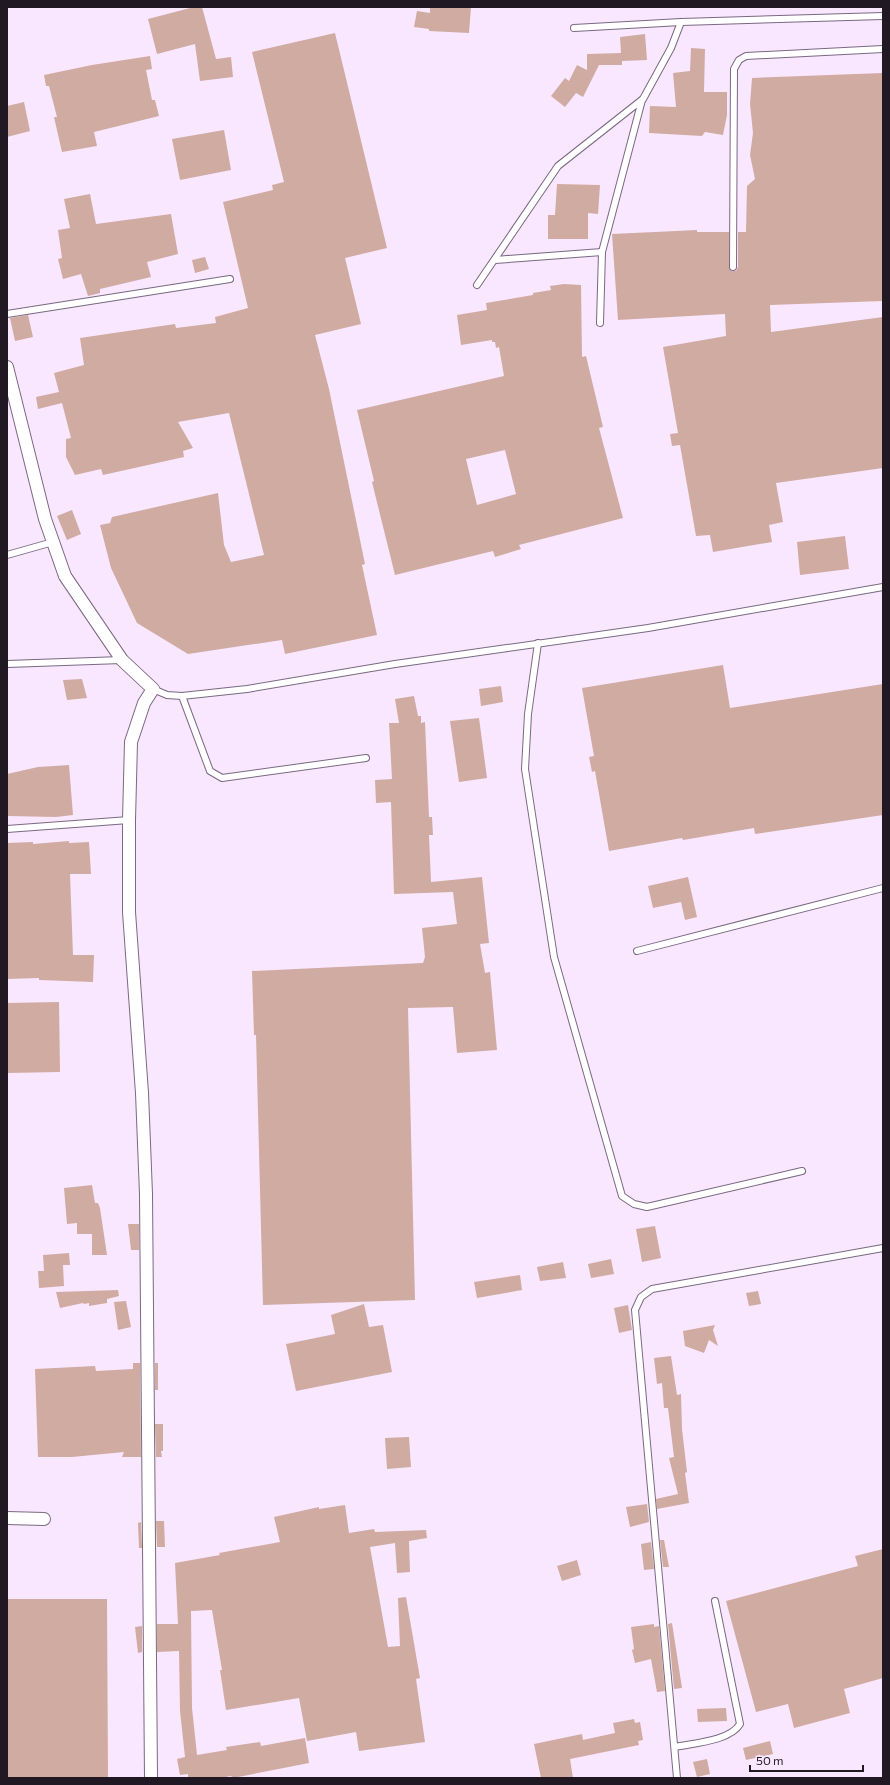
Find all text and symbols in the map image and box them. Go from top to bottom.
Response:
scale bar [750,1747,863,1773]
text: 50 m [756,1753,784,1767]

